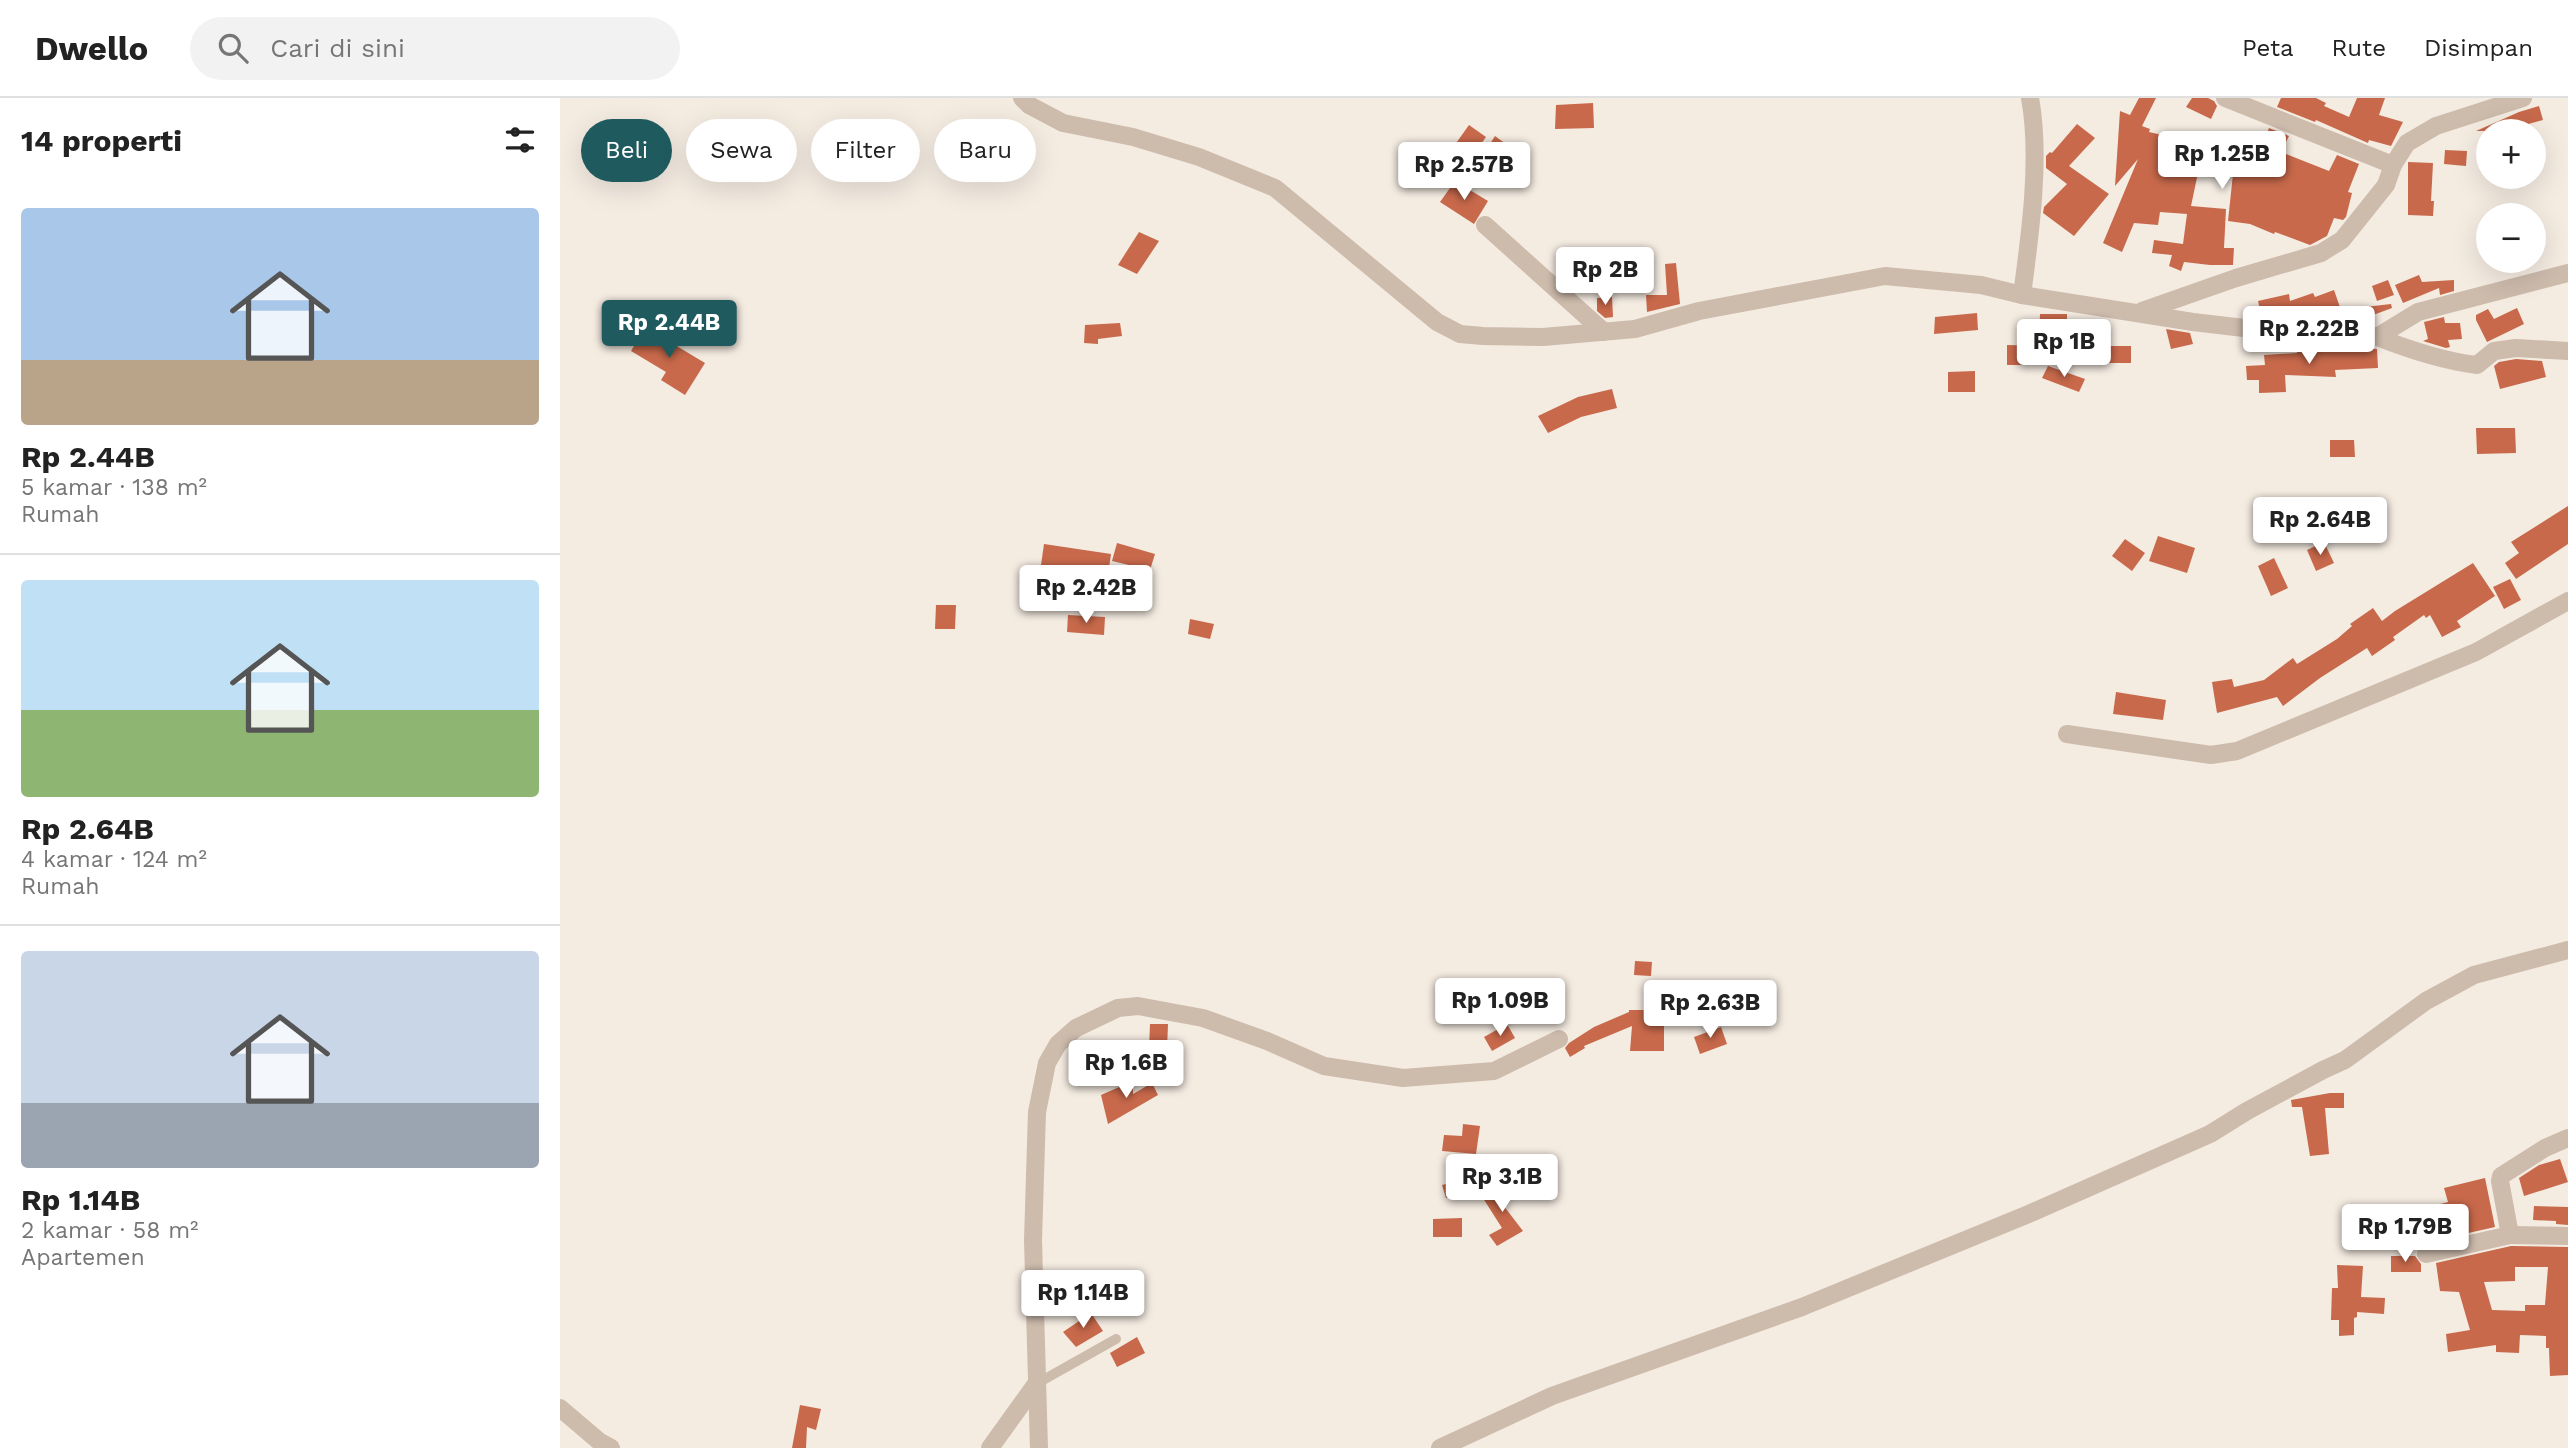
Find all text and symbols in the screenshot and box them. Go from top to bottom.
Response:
search box [190,17,680,80]
text: Dwello [35,29,148,68]
icon: search [214,29,252,67]
text: Cari di sini [270,33,405,63]
text: Peta [2242,34,2294,62]
text: Rute [2332,34,2386,62]
text: Disimpan [2424,34,2533,62]
chip: Beli [581,119,672,182]
chip: Sewa [686,119,797,182]
chip: Filter [811,119,920,182]
chip: Baru [934,119,1036,182]
map controls [2476,119,2546,273]
button: + [2476,119,2546,189]
icon: filters [501,121,539,159]
text: 14 properti [21,123,182,158]
pin: Rp 1.25B [2150,132,2294,191]
text: Rp 1.25B [2174,140,2270,167]
pin: Rp 2.57B [1392,142,1536,202]
text: Rp 2.57B [1414,151,1514,178]
button: − [2476,203,2546,273]
pin: Rp 2B [1556,248,1654,307]
icon: home [217,253,343,379]
text: Rp 2B [1572,256,1638,283]
pin: Rp 2.44B [597,300,741,360]
pin: Rp 2.22B [2237,306,2381,366]
text: Rp 2.44B [618,309,720,336]
text: Rp 2.22B [2259,315,2359,342]
pin: Rp 1B [2015,320,2113,379]
text: Rp 1B [2033,328,2095,355]
text: Rp 2.44B [21,439,155,474]
text: 5 kamar · 138 m² [21,474,207,501]
pin: Rp 2.64B [2248,498,2392,557]
text: Rumah [21,501,99,528]
text: Rp 2.64B [2269,506,2371,533]
pin: Rp 2.42B [1014,566,1158,625]
text: Rp 2.42B [1035,574,1137,601]
icon: home [217,625,343,751]
text: Rp 2.64B [21,811,154,846]
text: 4 kamar · 124 m² [21,846,207,873]
text: Rumah [21,873,99,900]
pin: Rp 1.09B [1428,978,1572,1038]
pin: Rp 2.63B [1638,981,1782,1040]
text: Rp 1.09B [1451,987,1549,1014]
text: Rp 2.63B [1660,989,1760,1016]
icon: home [217,996,343,1122]
pin: Rp 1.6B [1061,1040,1191,1100]
text: Rp 1.6B [1085,1049,1167,1076]
pin: Rp 3.1B [1437,1154,1567,1214]
text: Rp 3.1B [1462,1163,1542,1190]
text: Rp 1.14B [21,1182,140,1217]
pin: Rp 1.79B [2333,1204,2477,1264]
text: Rp 1.79B [2358,1213,2452,1240]
text: 2 kamar · 58 m² [21,1217,198,1244]
text: Apartemen [21,1244,145,1271]
pin: Rp 1.14B [1011,1270,1155,1330]
text: Rp 1.14B [1037,1279,1129,1306]

